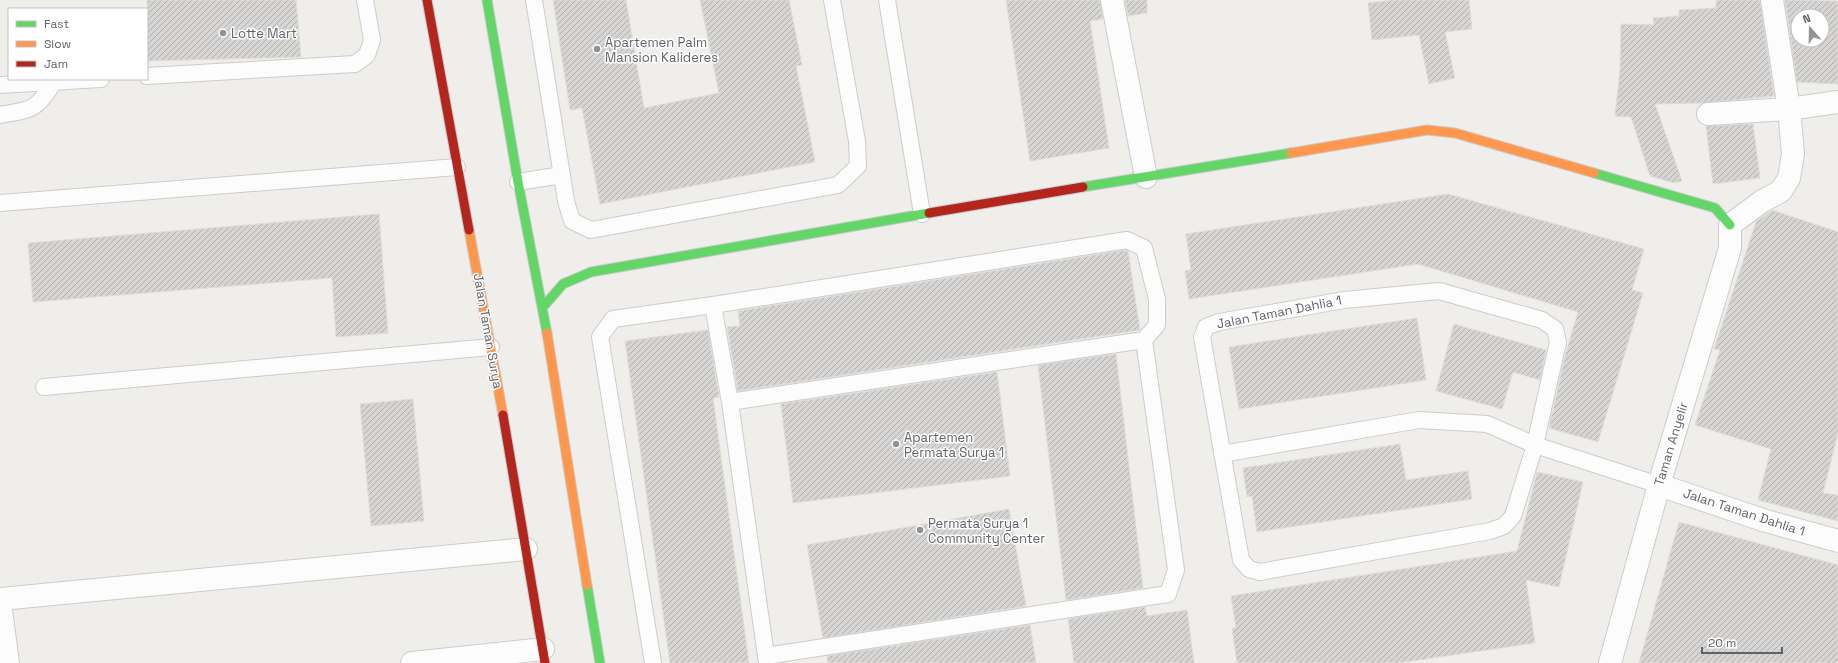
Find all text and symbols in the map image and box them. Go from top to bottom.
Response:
legend [8,8,148,80]
north arrow [1790,8,1830,48]
text: N [1801,11,1812,26]
text: Fast [44,16,69,32]
place label: Lotte Mart [231,25,297,42]
marker: Lotte Mart [218,28,228,38]
place label: Apartemen Palm Mansion Kalideres [605,34,718,66]
text: Slow [44,36,71,52]
marker: Apartemen Palm Mansion Kalideres [592,44,602,54]
text: Jam [44,56,68,72]
street label: Jalan Taman Surya [469,272,507,390]
street label: Jalan Taman Dahlia 1 [1215,292,1343,332]
street label: Taman Anyelir [1650,400,1692,488]
place label: Apartemen Permata Surya 1 [904,429,1004,461]
marker: Apartemen Permata Surya 1 [891,439,901,449]
street label: Jalan Taman Dahlia 1 [1681,484,1807,540]
place label: Permata Surya 1 Community Center [928,515,1045,547]
marker: Permata Surya 1 Community Center [915,525,925,535]
scale bar [1702,629,1782,655]
text: 20 m [1708,635,1736,651]

